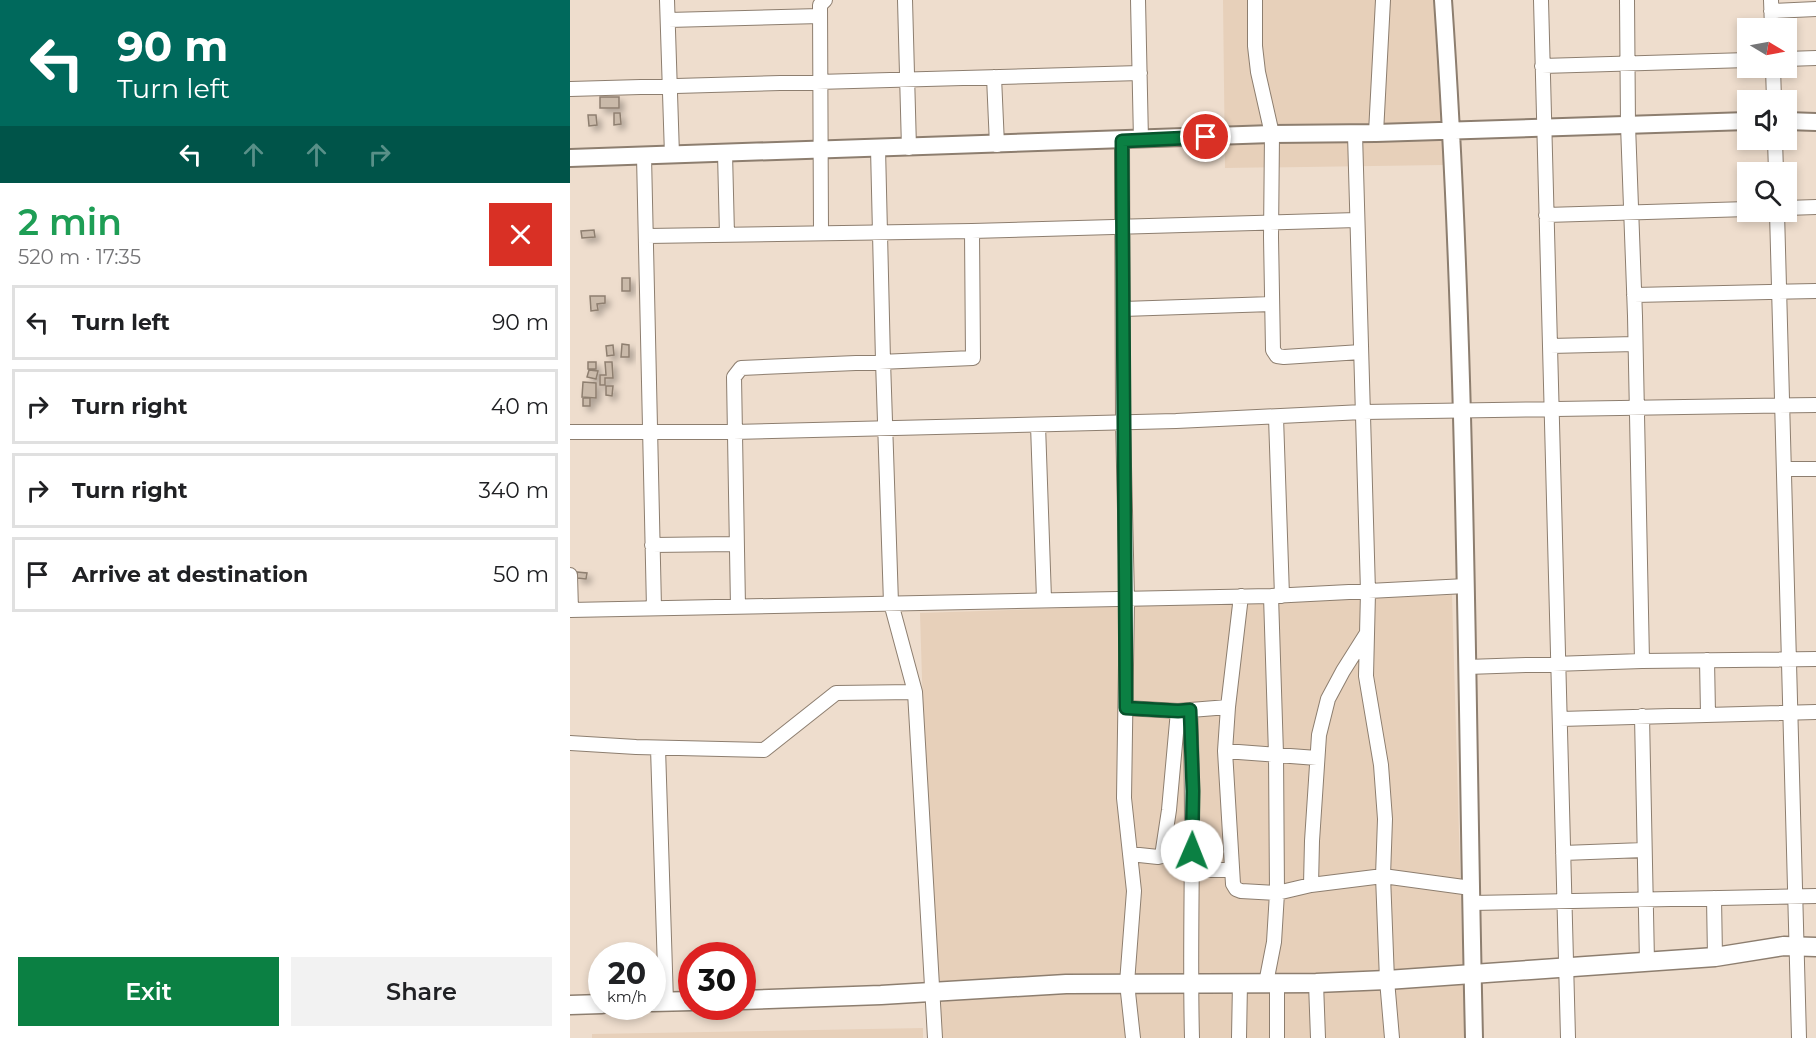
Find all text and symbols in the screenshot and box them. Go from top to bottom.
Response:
north arrow [1737,18,1797,78]
map controls [1737,18,1797,222]
text: 90 m [117,20,228,72]
icon: left [18,24,96,102]
text: Turn left [117,72,230,105]
button: sound [1737,90,1797,150]
pin [1180,111,1231,162]
icon: arrive [1189,120,1222,153]
icon: left [174,138,207,171]
icon: ahead [237,138,270,171]
icon: ahead [300,138,333,171]
icon: right [363,138,396,171]
button: search [1737,162,1797,222]
text: 2 min [18,200,122,244]
button: close [489,203,552,266]
text: 520 m · 17:35 [18,245,141,269]
icon: left [21,306,54,339]
text: Turn left [72,309,170,336]
text: 90 m [492,309,549,336]
icon: right [21,390,54,423]
text: Turn right [72,393,187,420]
text: 40 m [491,393,549,420]
icon: right [21,474,54,507]
text: Turn right [72,477,187,504]
text: 340 m [478,477,549,504]
icon: arrive [21,558,54,591]
text: Arrive at destination [72,561,308,588]
text: 50 m [493,561,549,588]
position arrow [1160,819,1224,883]
speed limit sign: 30 [678,942,756,1020]
text: 20 [608,955,646,992]
button: Exit [18,957,279,1026]
button: Share [291,957,552,1026]
text: km/h [607,987,647,1006]

